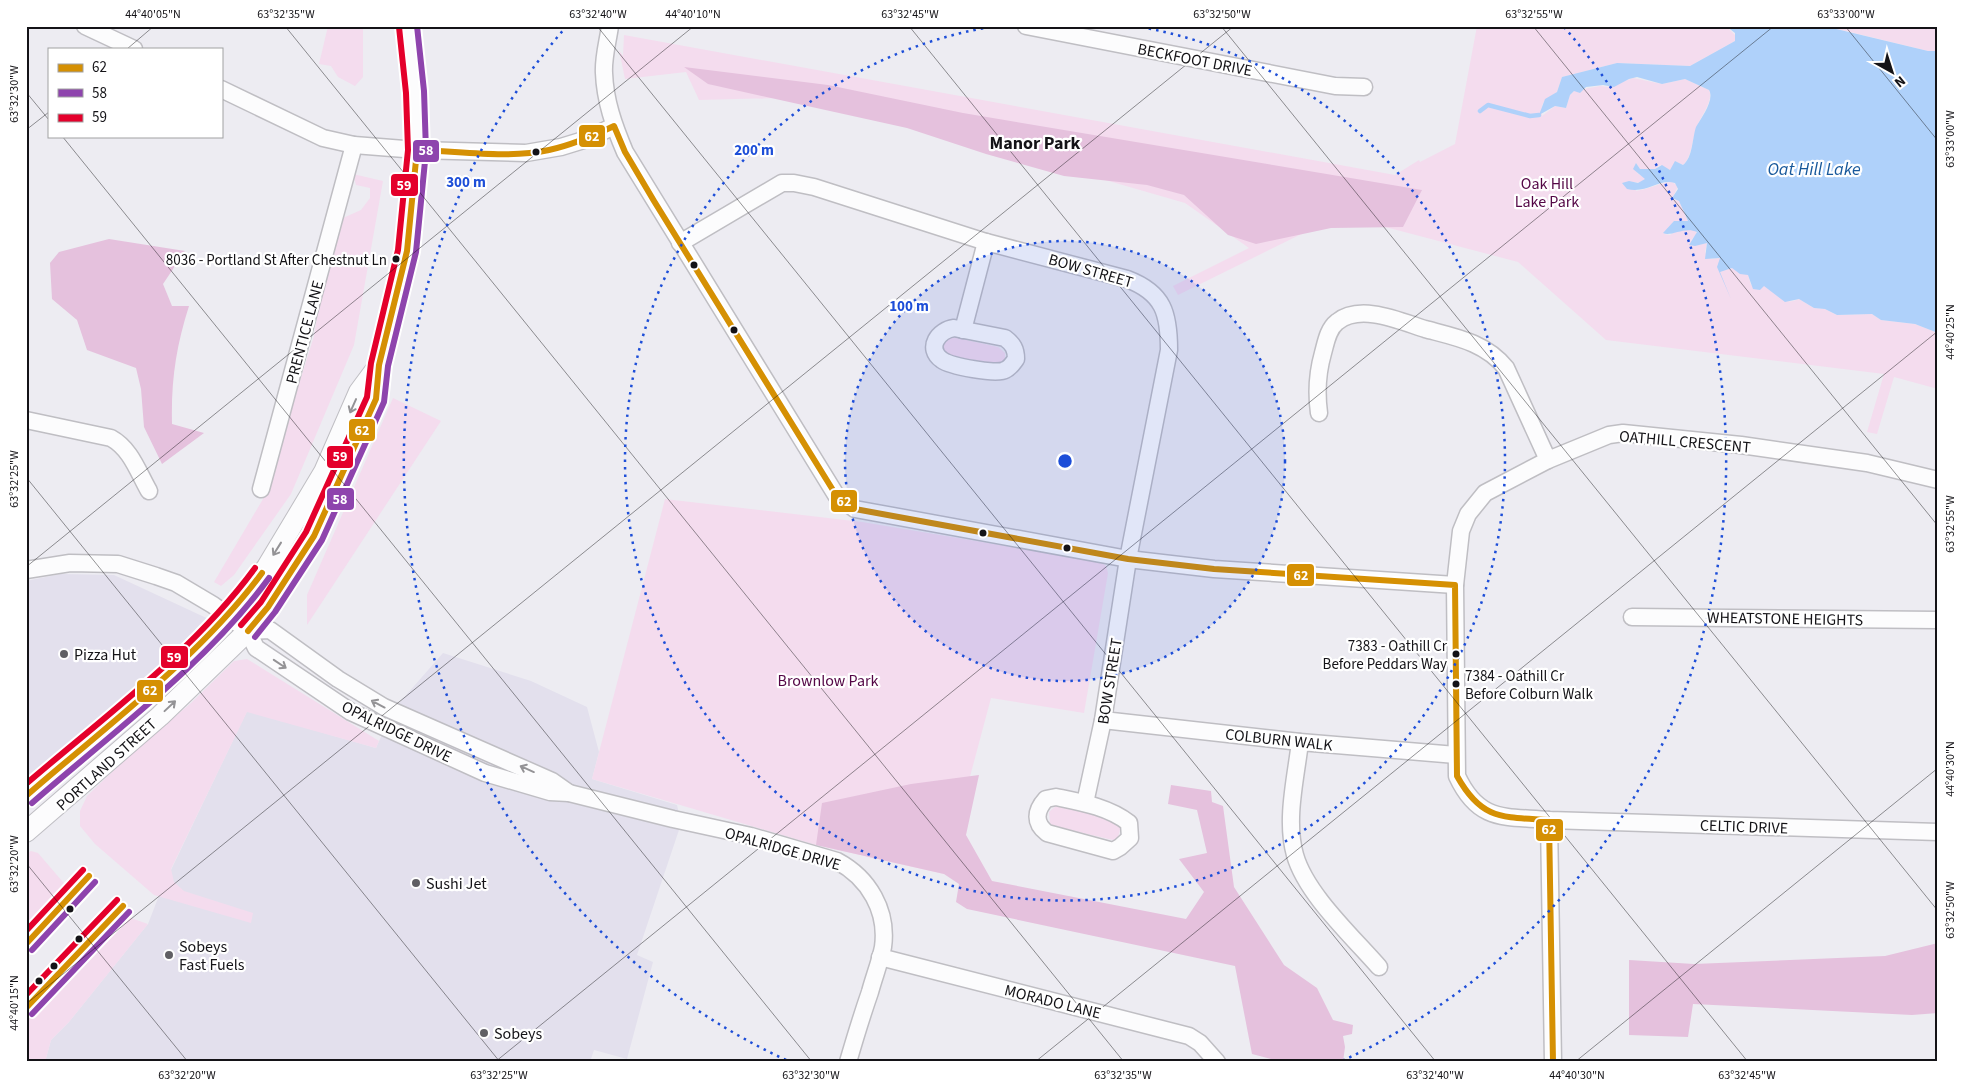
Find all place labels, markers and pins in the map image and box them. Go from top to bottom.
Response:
unlabelled marker [531,147,541,157]
place label: 8036 - Portland St After Chestnut Ln [166,250,387,271]
marker: 8036 - Portland St After Chestnut Ln [391,254,401,264]
unlabelled marker [689,260,699,270]
unlabelled marker [729,325,739,335]
centre of rings [1056,452,1074,470]
unlabelled marker [978,528,988,538]
unlabelled marker [1062,543,1072,553]
place label: 7383 - Oathill Cr Before Peddars Way [1323,636,1448,675]
place label: Pizza Hut [74,644,137,666]
marker: Pizza Hut [58,648,70,660]
marker: 7383 - Oathill Cr Before Peddars Way [1451,649,1461,659]
place label: 7384 - Oathill Cr Before Colburn Walk [1465,666,1593,705]
marker: 7384 - Oathill Cr Before Colburn Walk [1451,679,1461,689]
place label: Sushi Jet [426,873,487,895]
marker: Sushi Jet [410,877,422,889]
unlabelled marker [65,904,75,914]
unlabelled marker [74,934,84,944]
place label: Sobeys Fast Fuels [179,936,245,976]
marker: Sobeys Fast Fuels [163,949,175,961]
unlabelled marker [49,961,59,971]
unlabelled marker [34,976,44,986]
place label: Sobeys [494,1023,543,1045]
marker: Sobeys [478,1027,490,1039]

